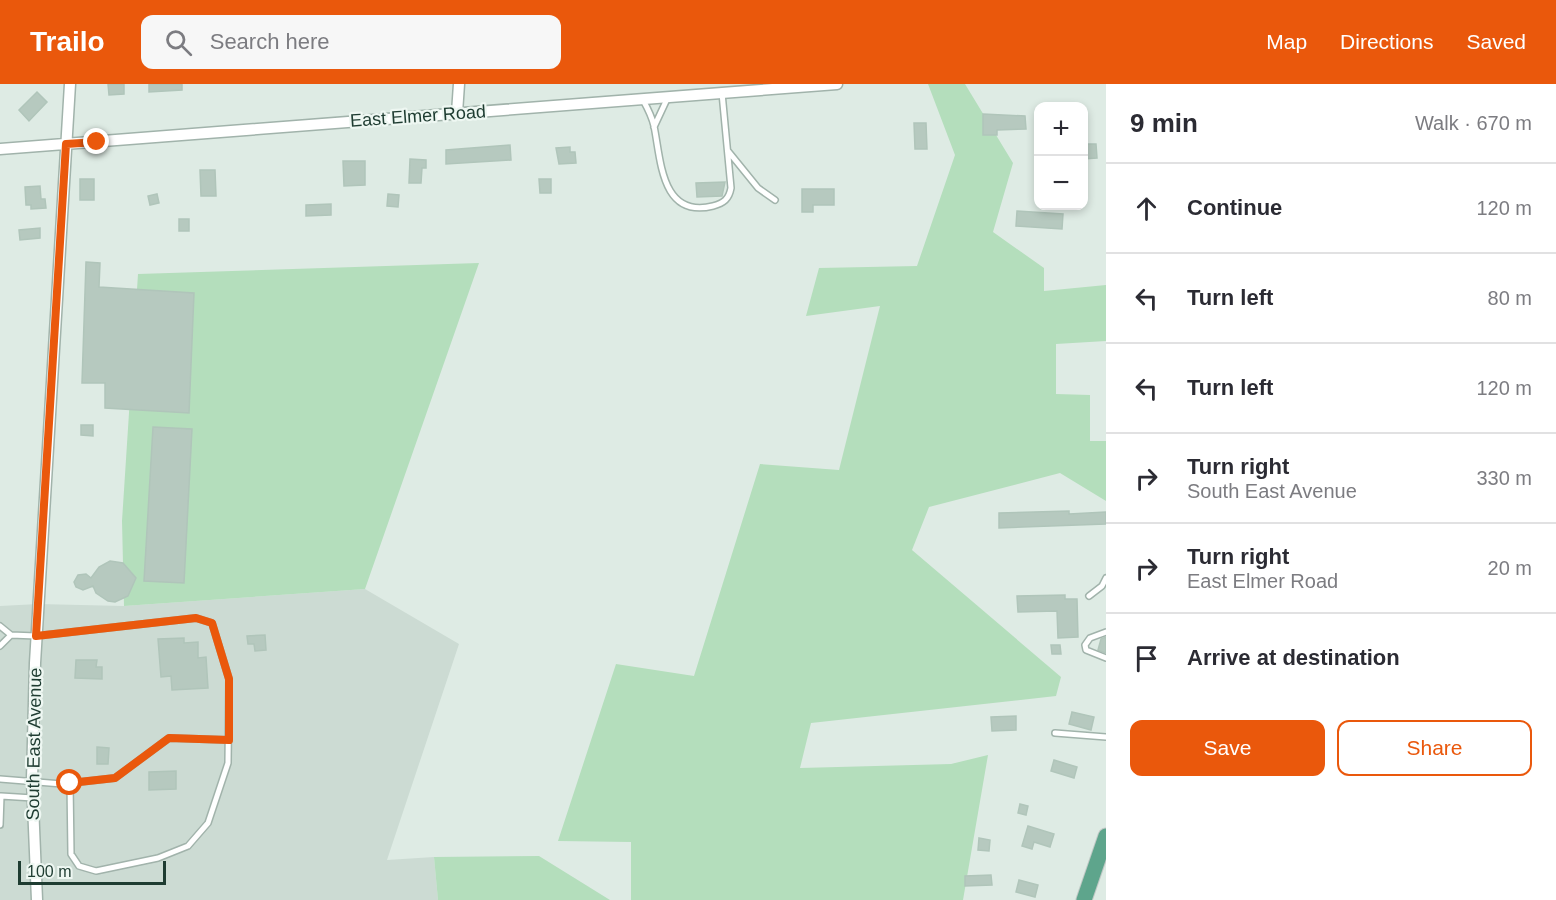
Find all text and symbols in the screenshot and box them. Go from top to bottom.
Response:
search box [141,15,561,69]
text: Trailo [30,26,105,57]
icon: search [162,26,195,59]
text: Search here [210,29,330,54]
text: Map [1266,30,1307,53]
text: Directions [1340,30,1433,53]
text: Saved [1466,30,1526,53]
street label: East Elmer Road [349,101,487,131]
map controls [1034,102,1088,210]
button: + [1034,102,1088,156]
text: 9 min [1130,108,1198,138]
text: Walk · 670 m [1415,112,1532,134]
route end [83,128,109,154]
button: − [1034,156,1088,210]
icon: ahead [1130,192,1163,225]
text: Continue [1187,195,1282,220]
text: 120 m [1476,197,1532,219]
icon: left [1130,282,1163,315]
text: Turn left [1187,285,1273,310]
text: 80 m [1488,287,1532,309]
icon: left [1130,372,1163,405]
text: Turn left [1187,375,1273,400]
text: 120 m [1476,377,1532,399]
text: Turn right [1187,454,1289,479]
icon: right [1130,462,1163,495]
text: 330 m [1476,467,1532,489]
text: South East Avenue [1187,480,1357,502]
text: Turn right [1187,544,1289,569]
icon: right [1130,552,1163,585]
text: 20 m [1488,557,1532,579]
text: East Elmer Road [1187,570,1338,592]
icon: arrive [1130,642,1163,675]
text: Arrive at destination [1187,645,1400,670]
street label: South East Avenue [23,667,45,821]
button: Save [1130,720,1325,776]
button: Share [1337,720,1532,776]
route start [56,769,82,795]
scale bar [18,858,166,886]
text: 100 m [27,863,71,880]

